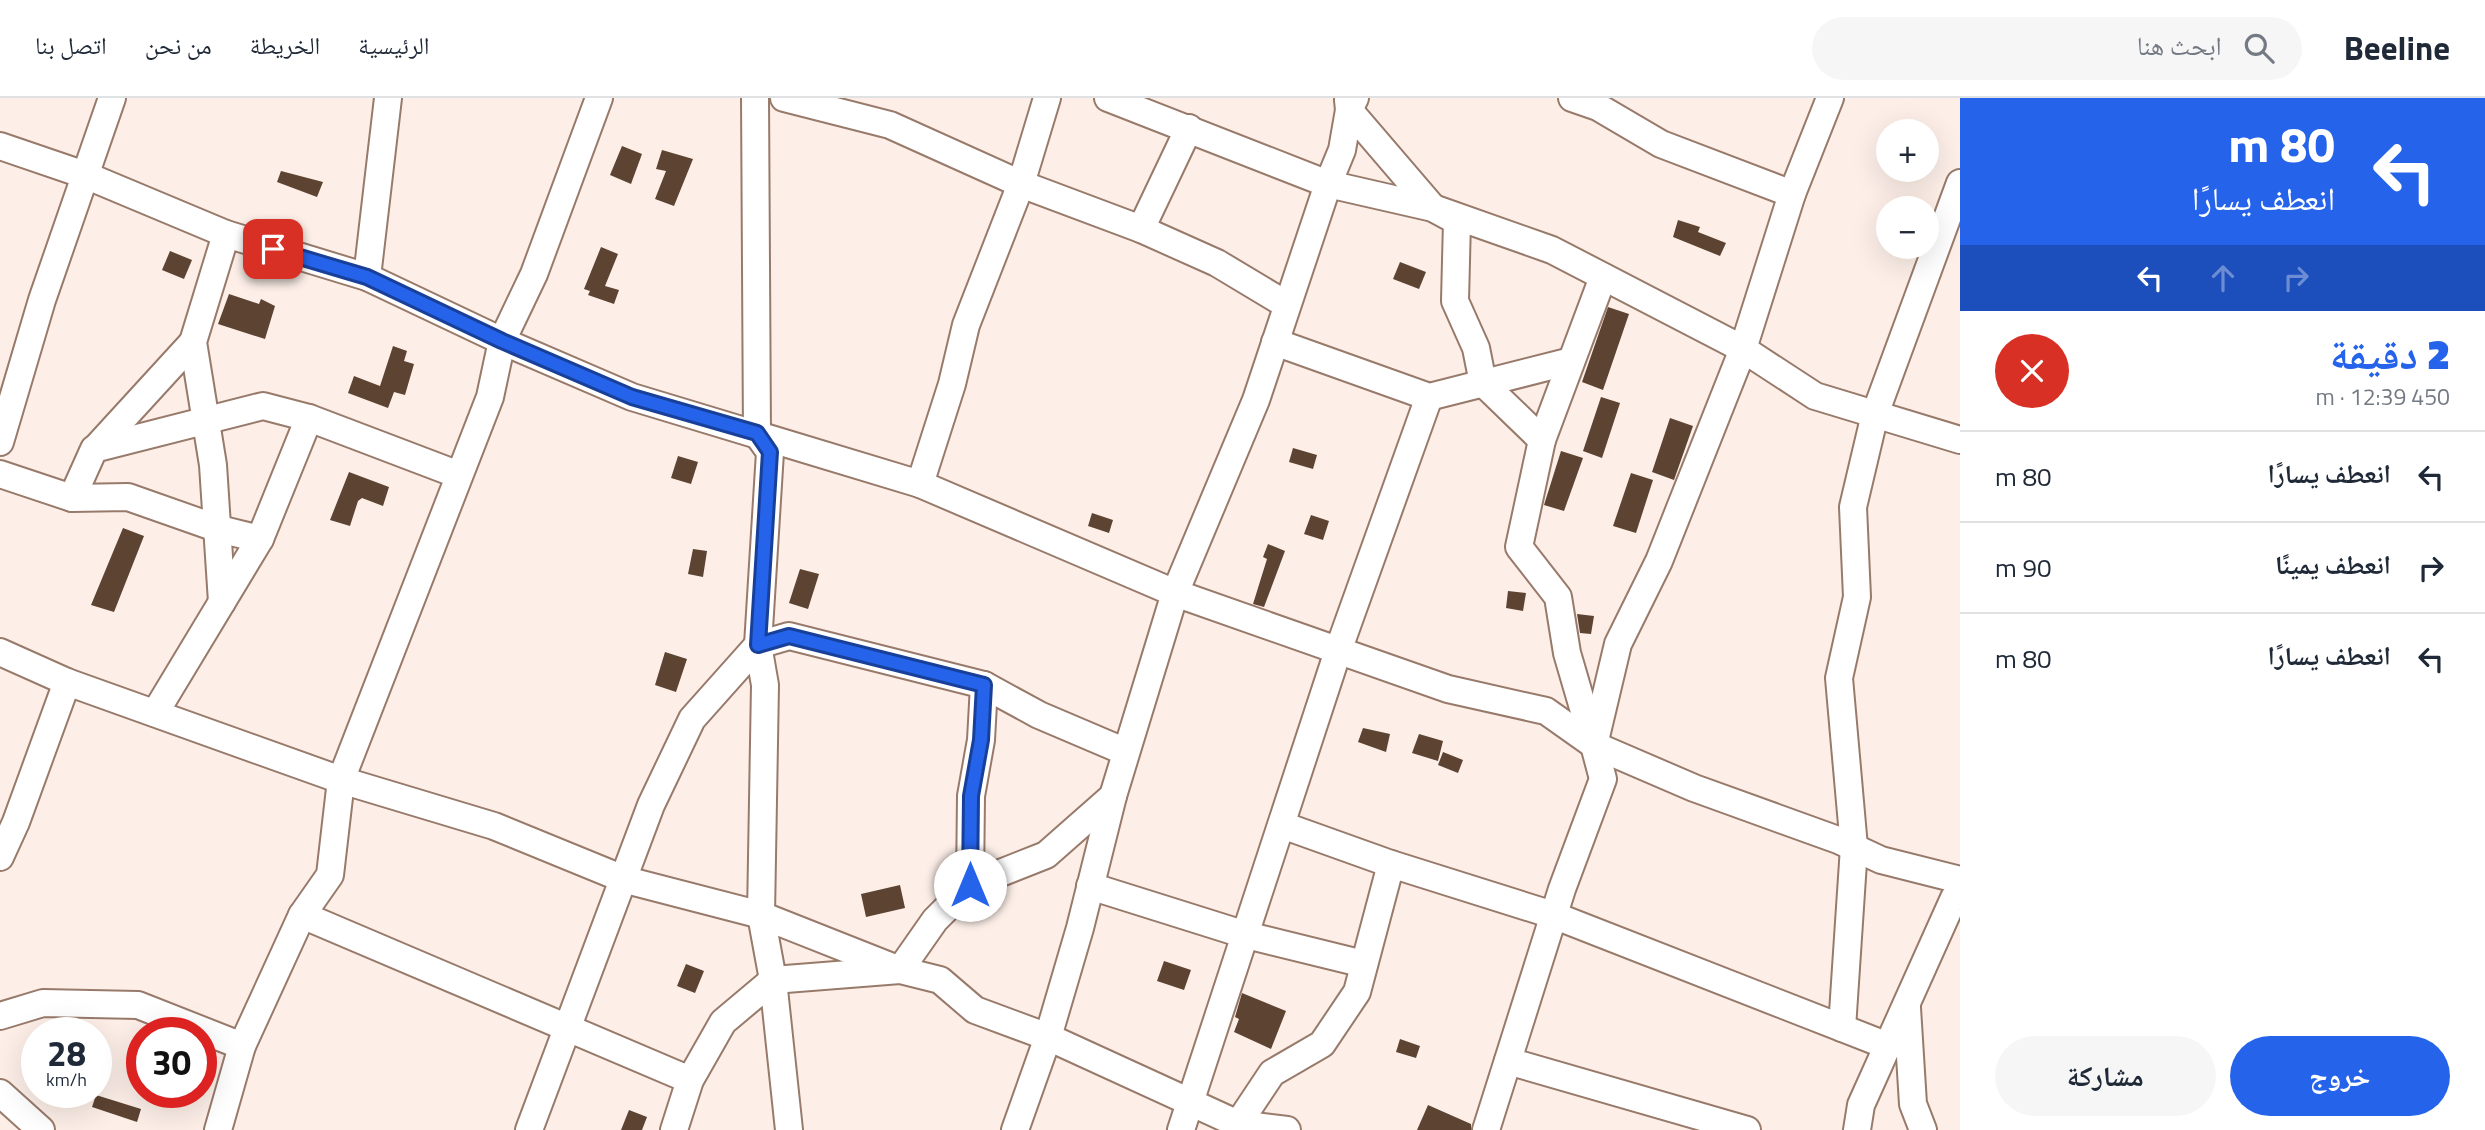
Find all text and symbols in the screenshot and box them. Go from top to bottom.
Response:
search box [1812,17,2302,80]
text: Beeline [2344,23,2450,73]
text: ابحث هنا [2137,26,2222,65]
text: اتصل بنا [35,27,107,63]
text: من نحن [145,27,212,63]
text: الخريطة [250,27,320,63]
text: الرئيسية [358,27,429,63]
icon: search [2240,29,2278,67]
text: 80 m [2228,106,2335,181]
map controls [1876,119,1939,259]
button: + [1876,119,1939,182]
icon: left [2359,126,2450,217]
text: انعطف يسارًا [2192,174,2335,222]
button: − [1876,196,1939,259]
pin [243,219,303,279]
icon: arrive [254,230,292,268]
icon: left [2131,259,2169,297]
icon: ahead [2204,259,2242,297]
icon: right [2277,259,2315,297]
text: 2 دقيقة [2330,321,2450,385]
button: close [1995,334,2069,408]
text: 450 m · 12:39 [2315,379,2450,414]
text: انعطف يسارًا [2267,454,2391,493]
text: 80 m [1995,457,2052,496]
icon: left [2412,458,2450,496]
text: انعطف يمينًا [2275,545,2391,584]
text: 90 m [1995,548,2052,587]
icon: right [2412,549,2450,587]
text: انعطف يسارًا [2267,636,2391,675]
text: 80 m [1995,639,2052,678]
icon: left [2412,640,2450,678]
position arrow [933,848,1007,922]
speed limit sign: 30 [126,1017,217,1108]
text: 28 [47,1026,86,1080]
button: مشاركة [1995,1036,2216,1116]
button: خروج [2230,1036,2450,1116]
text: km/h [46,1066,87,1093]

